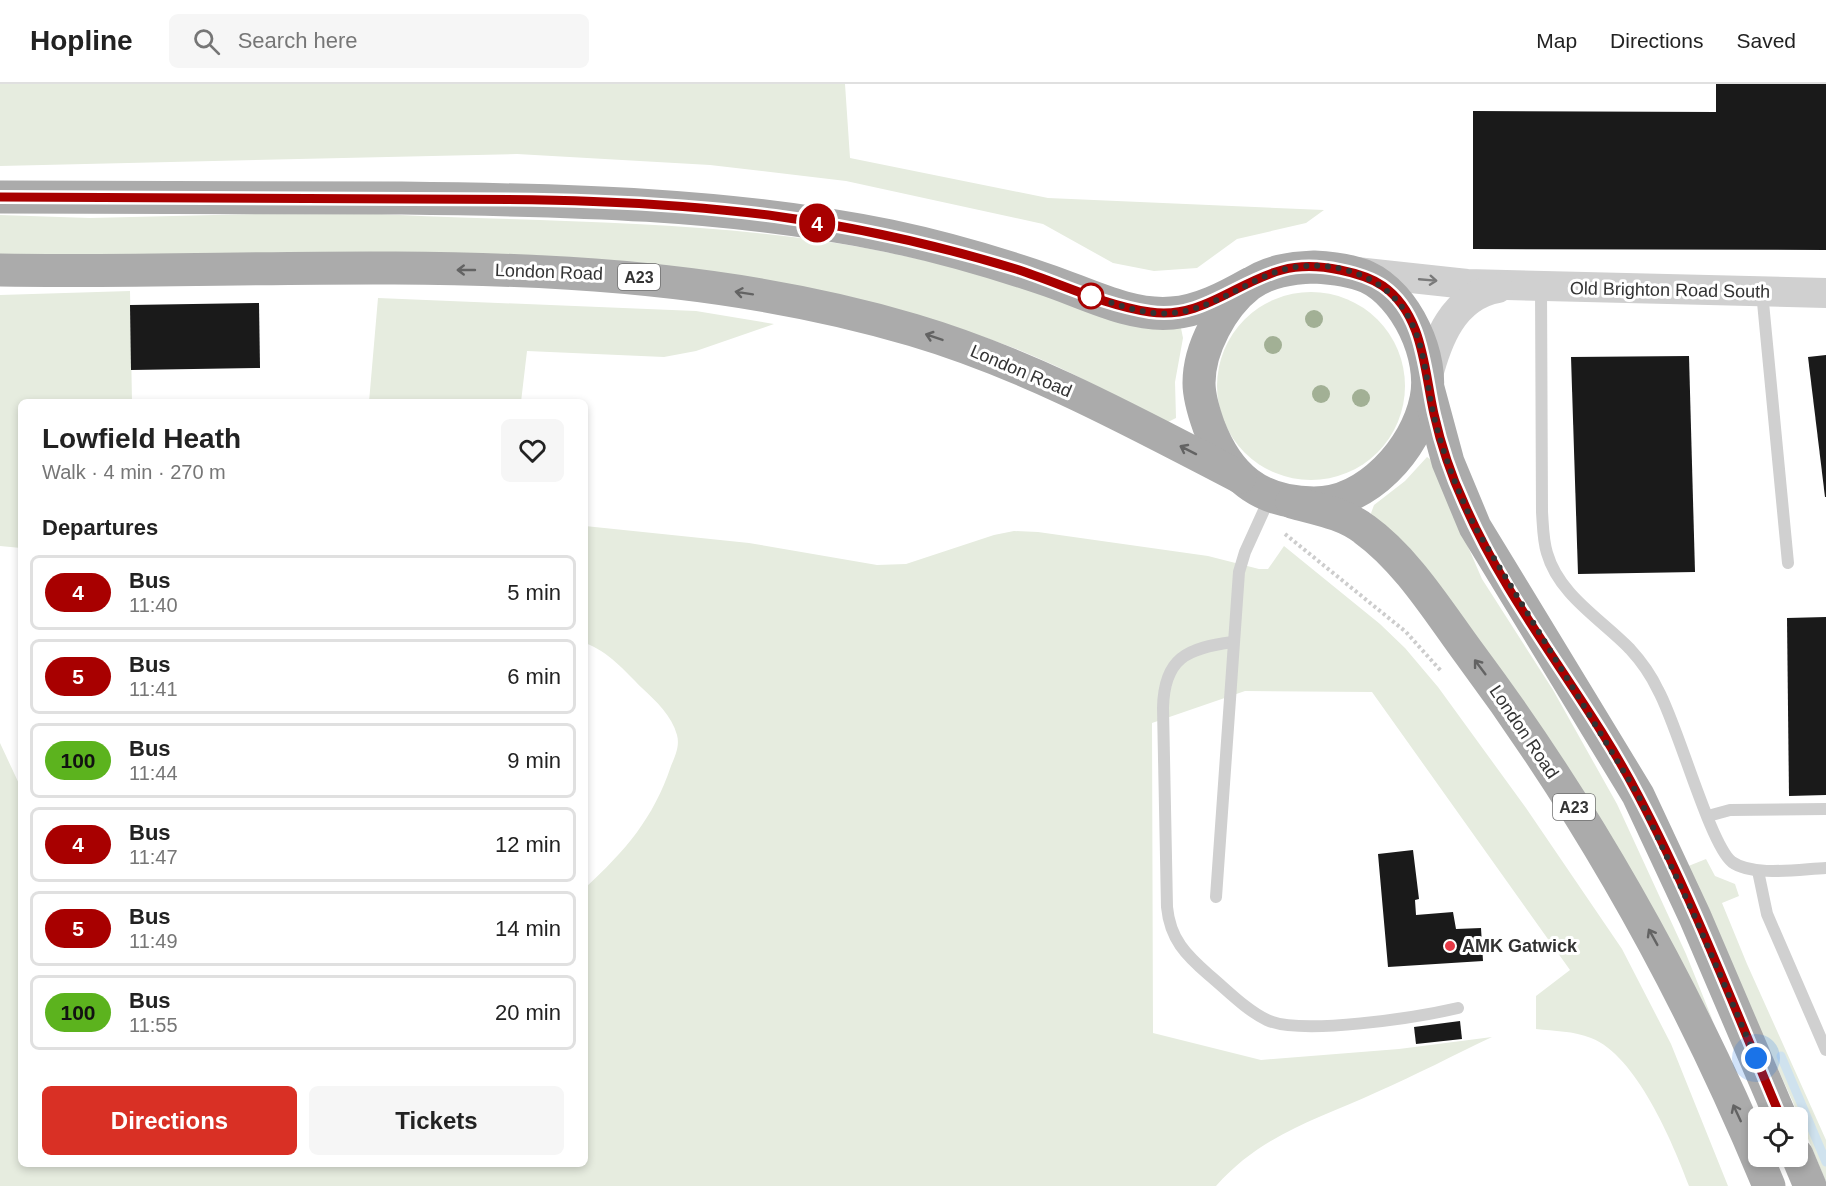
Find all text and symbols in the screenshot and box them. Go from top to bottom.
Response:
search box [169,14,589,68]
text: Hopline [30,25,133,56]
icon: search [190,25,223,58]
text: Search here [238,28,358,53]
text: Map [1536,29,1577,52]
text: Directions [1610,29,1703,52]
text: Saved [1736,29,1796,52]
line badge: 4 [798,204,836,242]
text: 4 [811,212,823,235]
street label: London Road [495,260,603,284]
one-way arrow [457,264,477,276]
road number: A23 [618,264,660,290]
one-way arrow [1418,275,1437,286]
street label: Old Brighton Road South [1570,278,1770,302]
unlabelled marker [1078,283,1104,309]
one-way arrow [735,287,754,298]
one-way arrow [925,330,944,341]
street label: London Road [967,341,1075,401]
button: heart [501,419,564,482]
text: Lowfield Heath [42,423,241,454]
one-way arrow [1180,444,1197,456]
text: Walk · 4 min · 270 m [42,461,226,483]
text: Departures [42,515,158,540]
text: Bus [129,568,171,593]
text: 5 min [507,580,561,605]
text: 4 [72,581,84,604]
text: 11:40 [129,594,178,616]
text: Bus [129,652,171,677]
one-way arrow [1474,660,1486,676]
text: 6 min [507,664,561,689]
text: 5 [72,665,84,688]
text: 11:41 [129,678,178,700]
street label: London Road [1485,682,1563,782]
text: Bus [129,736,171,761]
text: 9 min [507,748,561,773]
text: 100 [60,749,96,772]
text: 11:44 [129,762,178,784]
road number: A23 [1553,794,1595,820]
text: Bus [129,820,171,845]
text: 12 min [495,832,561,857]
text: 4 [72,833,84,856]
text: 11:47 [129,846,178,868]
text: Bus [129,904,171,929]
text: 14 min [495,916,561,941]
text: 5 [72,917,84,940]
one-way arrow [1646,929,1658,946]
text: 11:49 [129,930,178,952]
place label: AMK Gatwick [1462,936,1578,956]
marker: AMK Gatwick [1443,939,1457,953]
text: Bus [129,988,171,1013]
text: 20 min [495,1000,561,1025]
text: 100 [60,1001,96,1024]
text: 11:55 [129,1014,178,1036]
your location [1741,1043,1771,1073]
button: Directions [42,1086,297,1155]
button: Tickets [309,1086,564,1155]
one-way arrow [1730,1105,1742,1123]
map controls [1748,1107,1808,1167]
button: locate [1748,1107,1808,1167]

